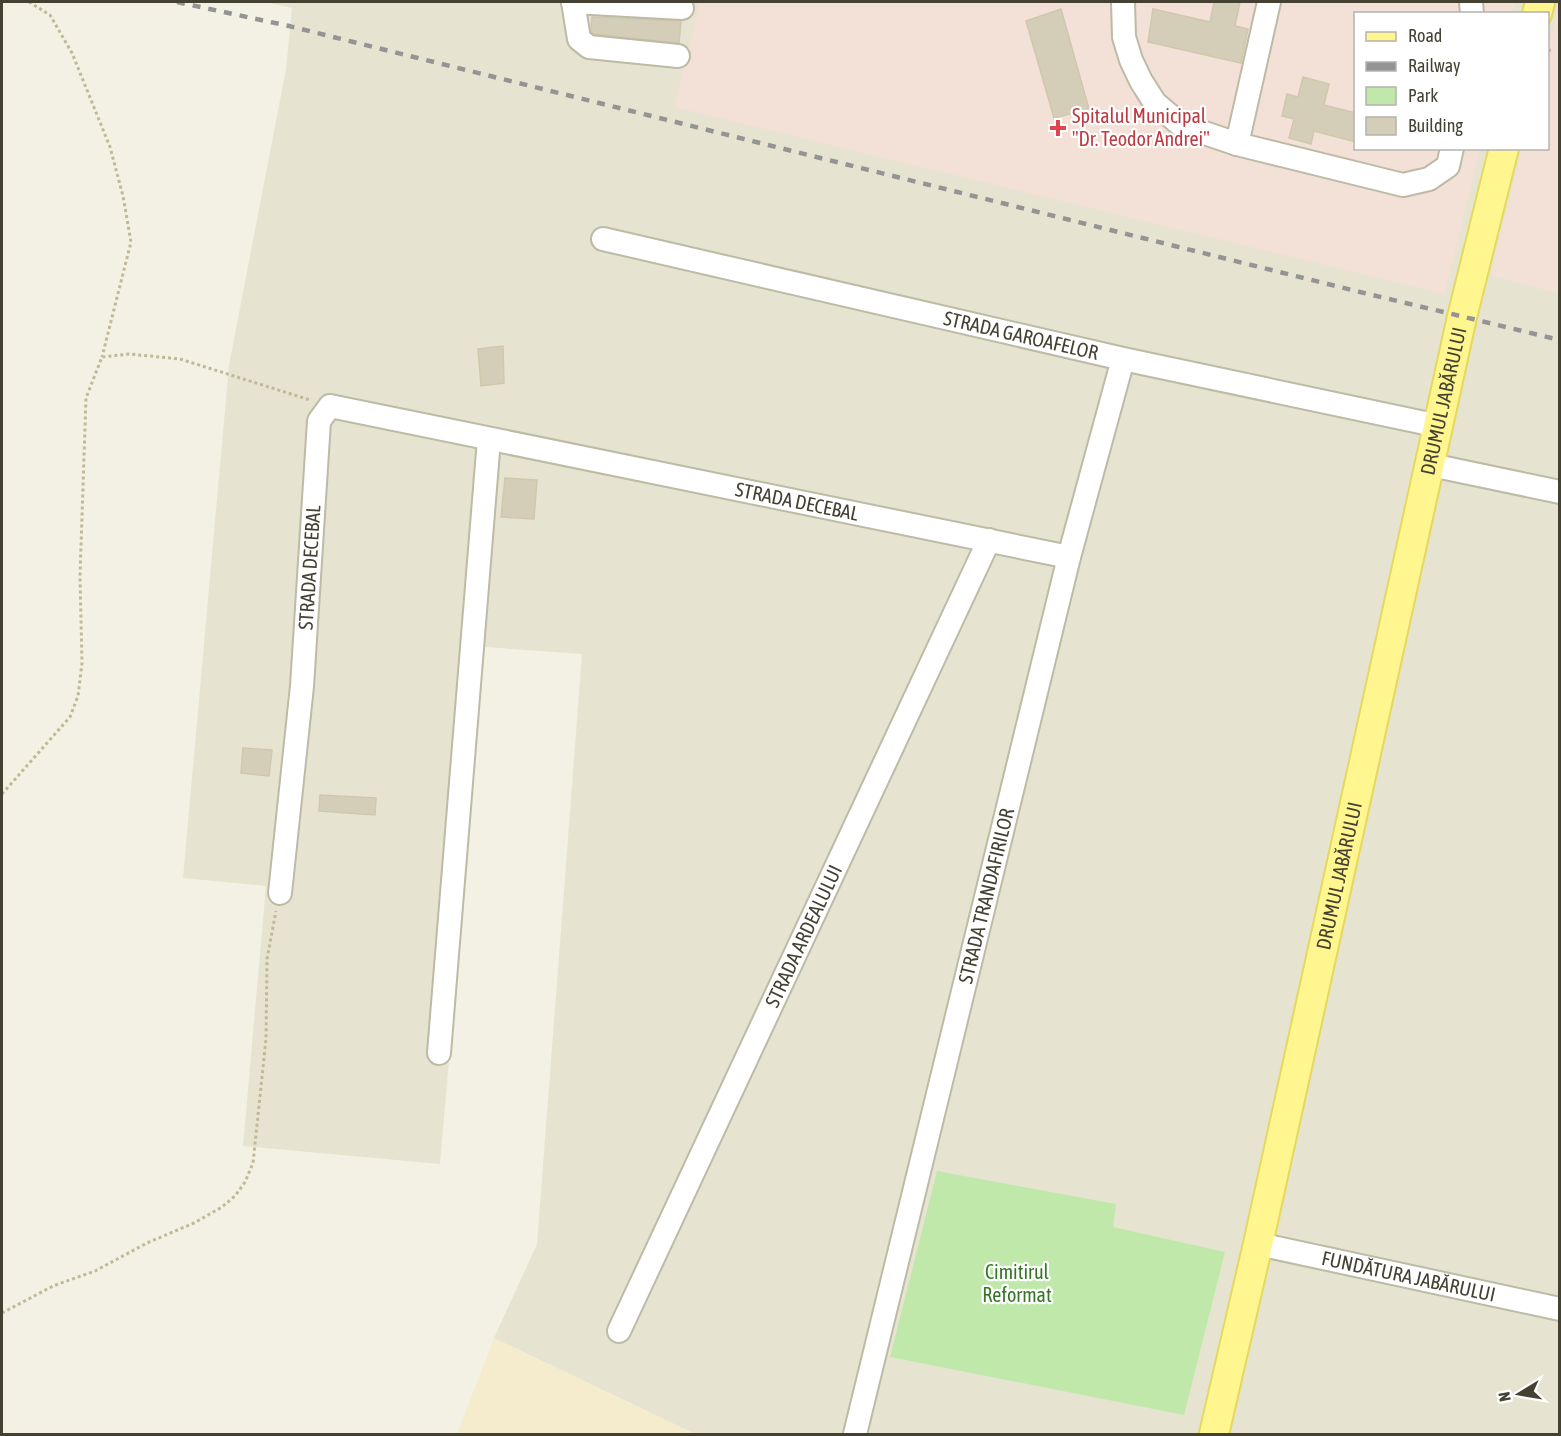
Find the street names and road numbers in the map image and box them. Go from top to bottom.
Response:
street label: STRADA GAROAFELOR [942,306,1101,364]
street label: DRUMUL JABĂRULUI [1416,325,1470,477]
street label: STRADA DECEBAL [734,477,861,525]
street label: STRADA DECEBAL [294,504,325,631]
street label: DRUMUL JABĂRULUI [1311,800,1366,952]
street label: STRADA TRANDAFIRILOR [953,806,1018,986]
street label: STRADA ARDEALULUI [760,861,846,1011]
street label: FUNDĂTURA JABĂRULUI [1320,1246,1498,1306]

